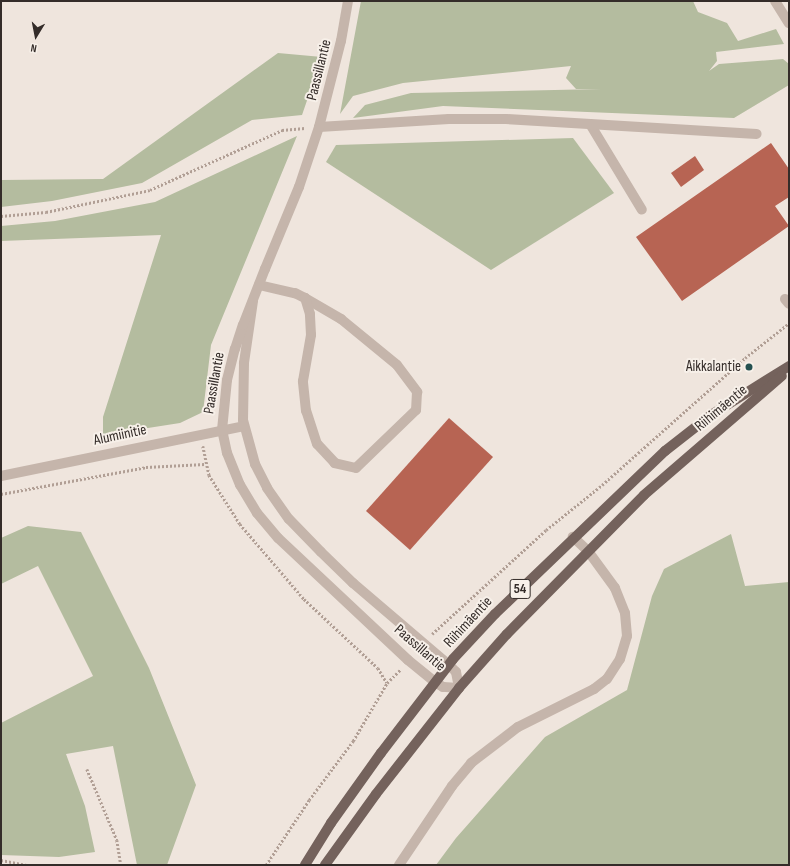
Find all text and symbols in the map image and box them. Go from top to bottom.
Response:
north arrow [16,16,56,56]
street label: Paassillantie [303,38,335,102]
text: N [30,41,38,55]
street label: Paassillantie [200,351,228,415]
place label: Aikkalantie [686,358,741,376]
marker: Aikkalantie [744,362,754,372]
street label: Riihimäentie [691,381,751,435]
street label: Alumiinitie [92,421,148,449]
road number: 54 [509,577,531,601]
street label: Riihimäentie [440,593,496,651]
street label: Paassillantie [391,621,449,675]

